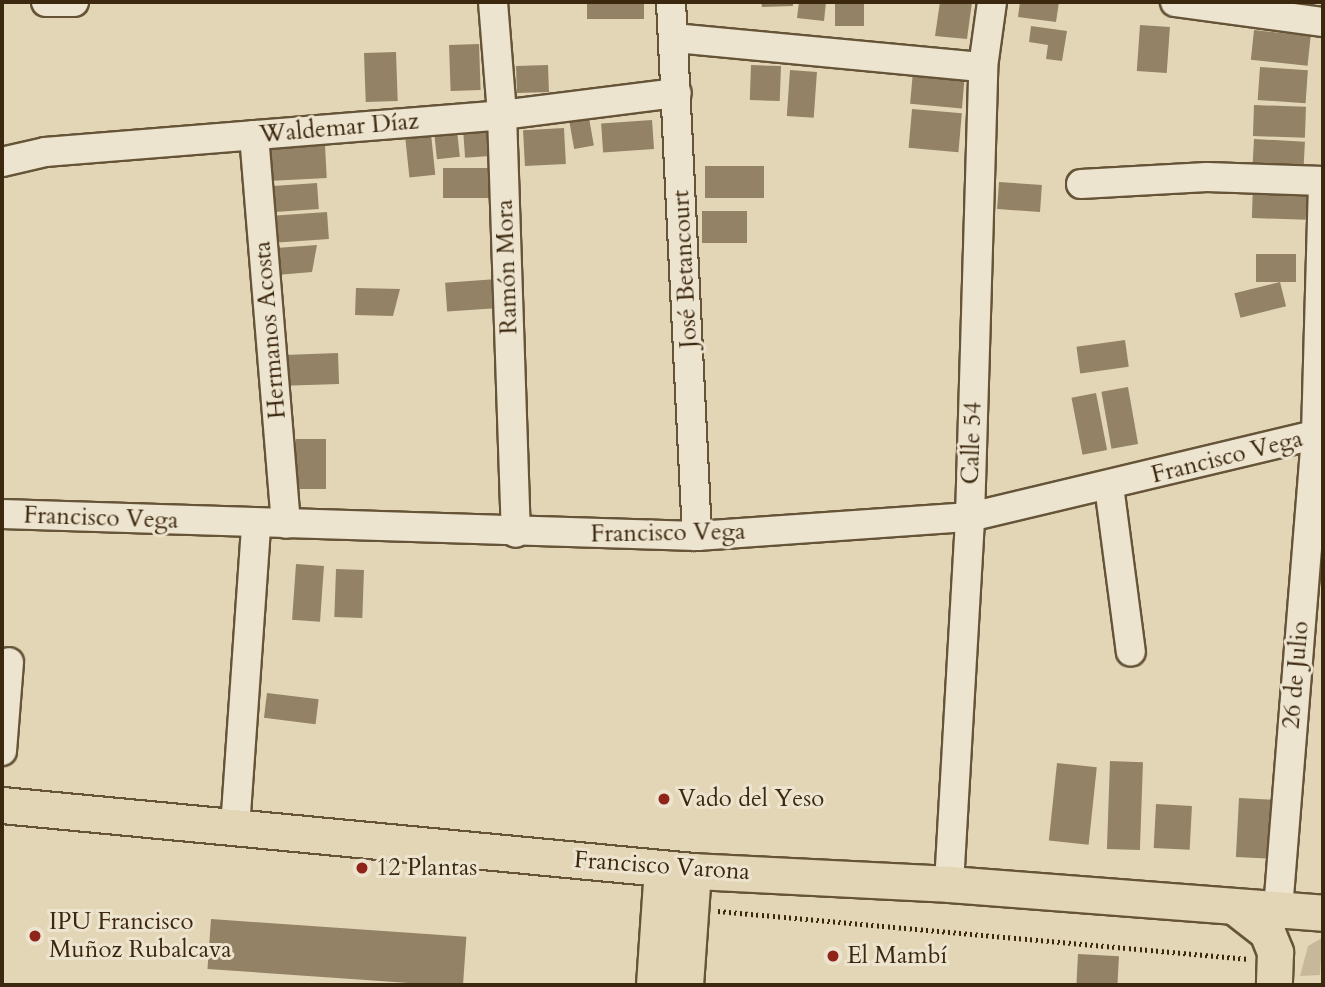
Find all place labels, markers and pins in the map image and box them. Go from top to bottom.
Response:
place label: Vado del Yeso [678,785,824,813]
marker: Vado del Yeso [656,791,672,807]
place label: 12 Plantas [376,854,477,882]
marker: 12 Plantas [354,860,370,876]
place label: IPU Francisco Muñoz Rubalcava [49,908,232,964]
marker: IPU Francisco Muñoz Rubalcava [27,928,43,944]
place label: El Mambí [847,942,947,970]
marker: El Mambí [825,948,841,964]

